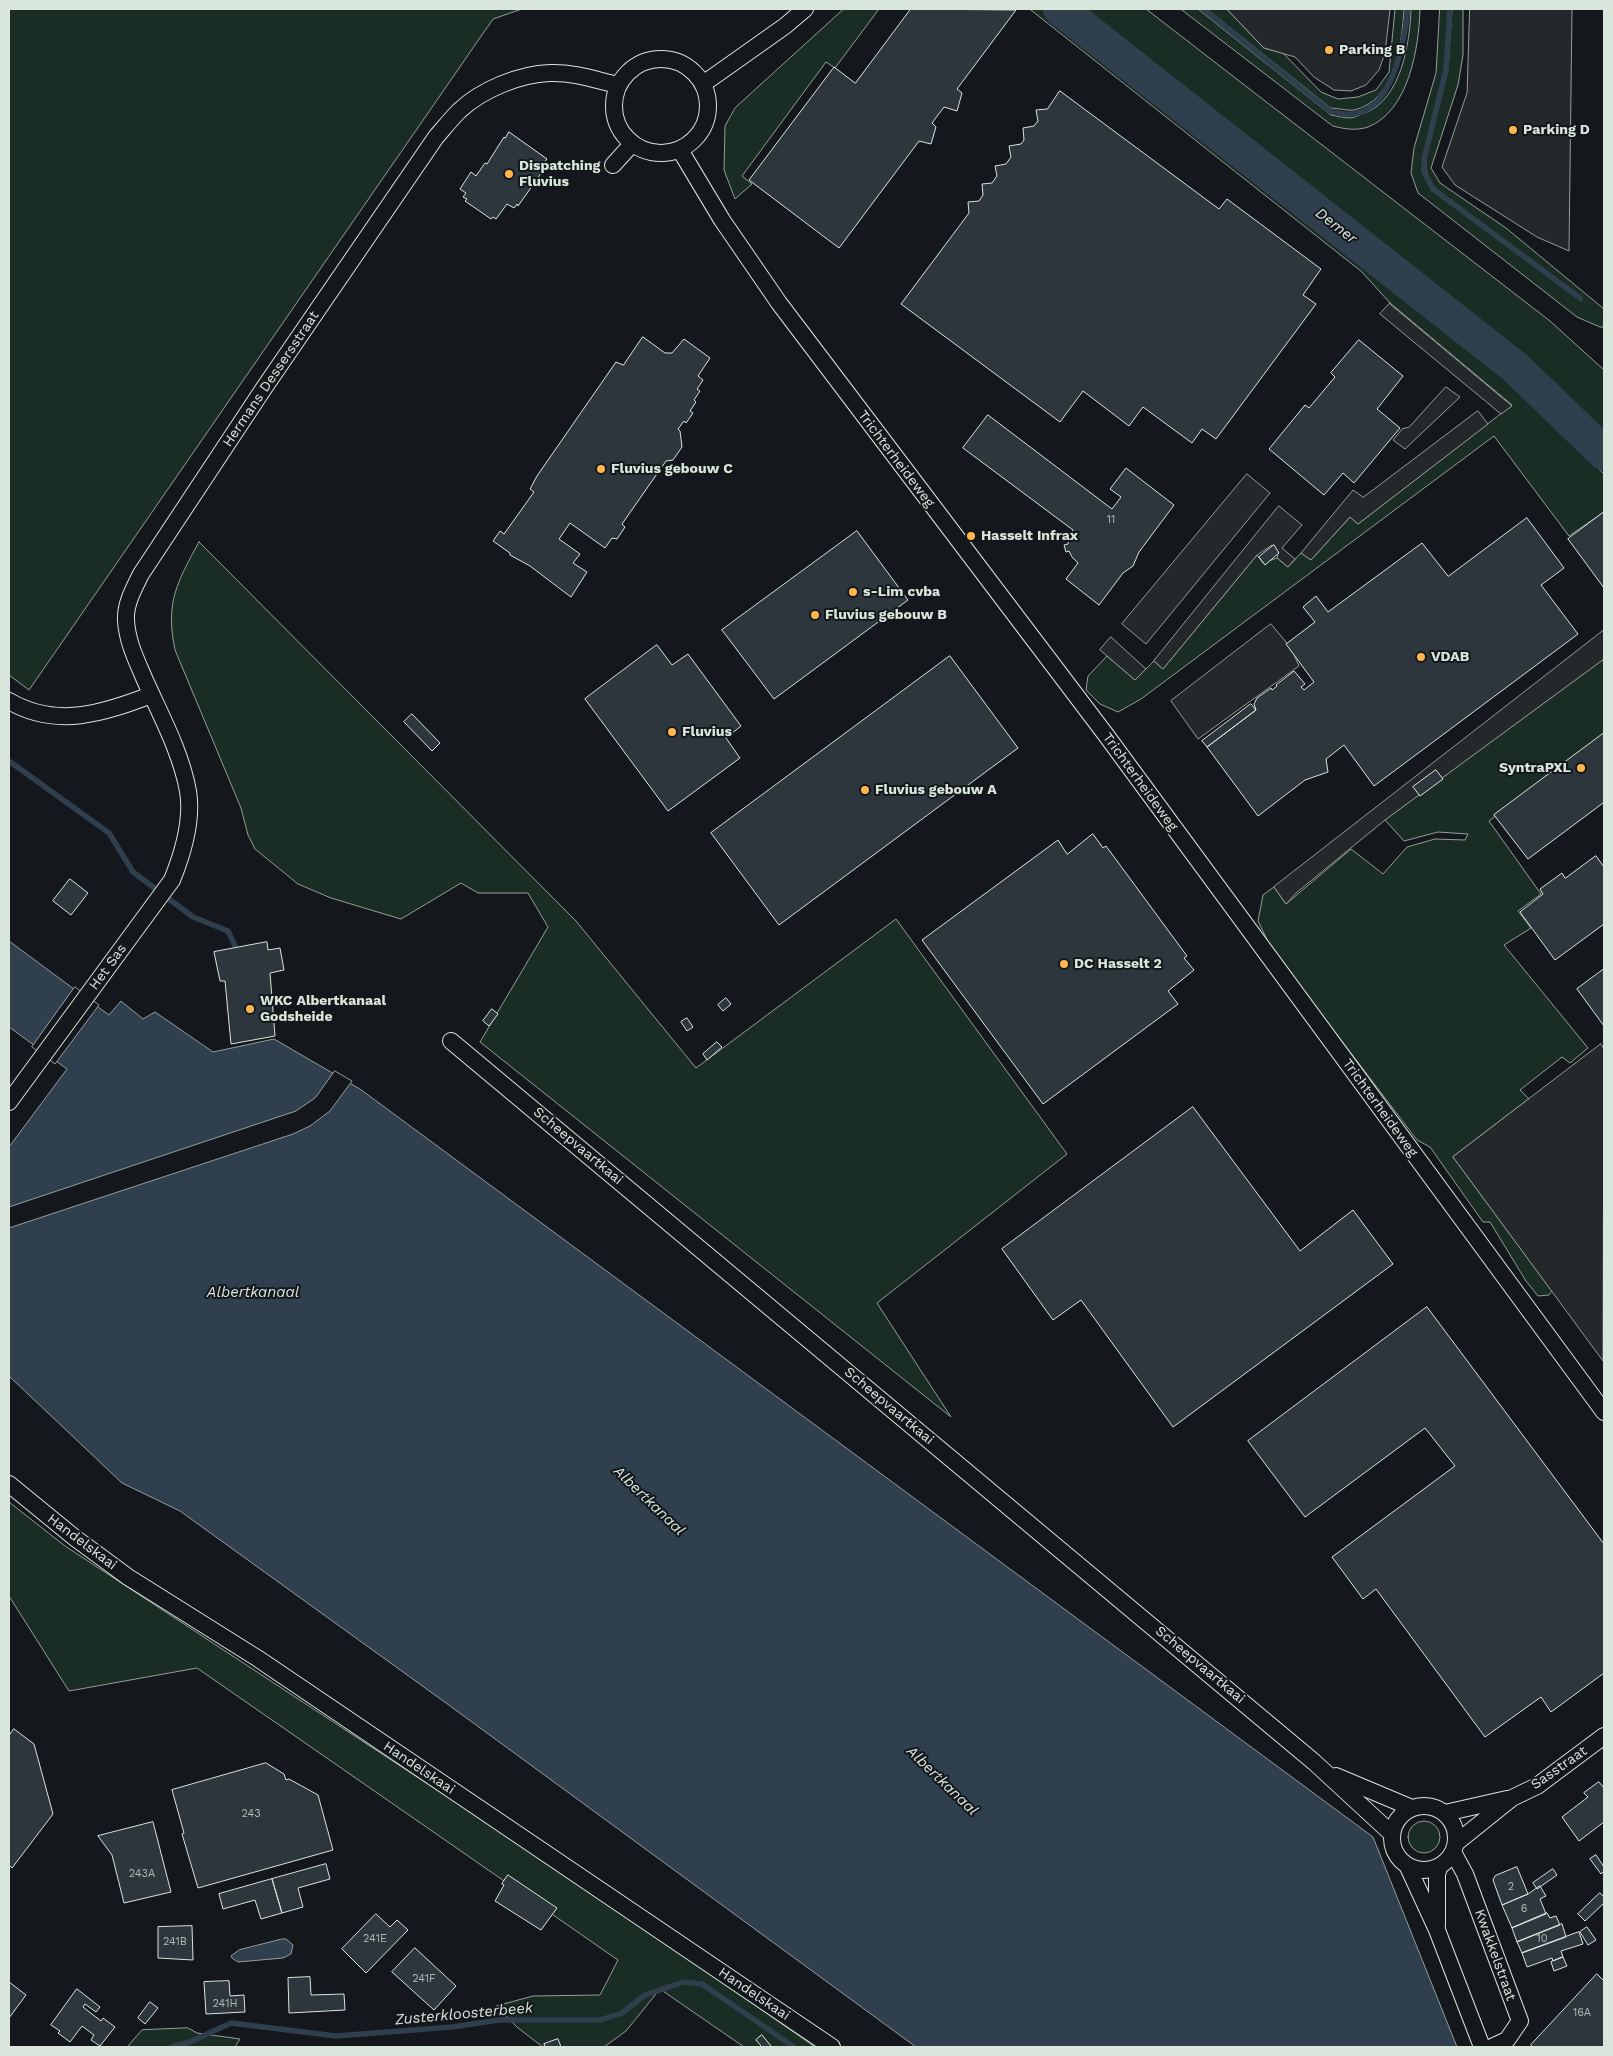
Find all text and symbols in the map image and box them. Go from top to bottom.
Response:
place label: Parking B [1339,42,1405,58]
marker: Parking B [1323,44,1335,56]
place label: Parking D [1523,122,1590,138]
marker: Parking D [1507,124,1519,136]
place label: Dispatching Fluvius [519,158,600,190]
marker: Dispatching Fluvius [503,168,515,180]
water label: Demer [1312,204,1360,248]
street label: Hermans Dessersstraat [219,308,323,450]
street label: Trichterheideweg [854,407,938,511]
place label: Fluvius gebouw C [611,461,733,477]
marker: Fluvius gebouw C [595,463,607,475]
house number: 11 [1107,513,1115,527]
place label: Hasselt Infrax [981,528,1078,544]
marker: Hasselt Infrax [965,530,977,542]
place label: s-Lim cvba [863,584,940,600]
marker: s-Lim cvba [847,586,859,598]
place label: Fluvius gebouw B [825,607,947,623]
marker: Fluvius gebouw B [809,609,821,621]
place label: VDAB [1431,649,1469,665]
marker: VDAB [1415,651,1427,663]
place label: Fluvius [682,724,732,740]
marker: Fluvius [666,726,678,738]
street label: Trichterheideweg [1099,730,1181,834]
place label: SyntraPXL [1499,760,1571,776]
marker: SyntraPXL [1575,762,1587,774]
place label: Fluvius gebouw A [875,782,997,798]
marker: Fluvius gebouw A [859,784,871,796]
street label: Het Sas [86,941,130,993]
place label: DC Hasselt 2 [1074,956,1162,972]
marker: DC Hasselt 2 [1058,958,1070,970]
place label: WKC Albertkanaal Godsheide [260,993,386,1026]
marker: WKC Albertkanaal Godsheide [244,1003,256,1015]
street label: Trichterheideweg [1339,1056,1421,1160]
street label: Scheepvaartkaai [530,1104,626,1188]
water label: Albertkanaal [207,1284,299,1302]
street label: Scheepvaartkaai [841,1364,937,1448]
water label: Albertkanaal [610,1462,688,1540]
street label: Handelskaai [44,1510,120,1574]
street label: Scheepvaartkaai [1152,1623,1248,1707]
street label: Handelskaai [380,1738,458,1798]
water label: Albertkanaal [903,1742,981,1820]
street label: Sasstraat [1528,1743,1590,1793]
house number: 243 [241,1807,261,1821]
house number: 243A [129,1867,155,1881]
house number: 2 [1508,1880,1514,1894]
house number: 6 [1521,1902,1527,1916]
street label: Kwakkelstraat [1471,1907,1519,2003]
house number: 241E [363,1932,387,1946]
house number: 10 [1536,1932,1548,1946]
house number: 241B [163,1935,187,1949]
street label: Handelskaai [715,1964,793,2024]
house number: 241F [412,1972,436,1986]
house number: 241H [213,1997,237,2011]
water label: Zusterkloosterbeek [394,1999,534,2029]
house number: 16A [1573,2006,1591,2020]

